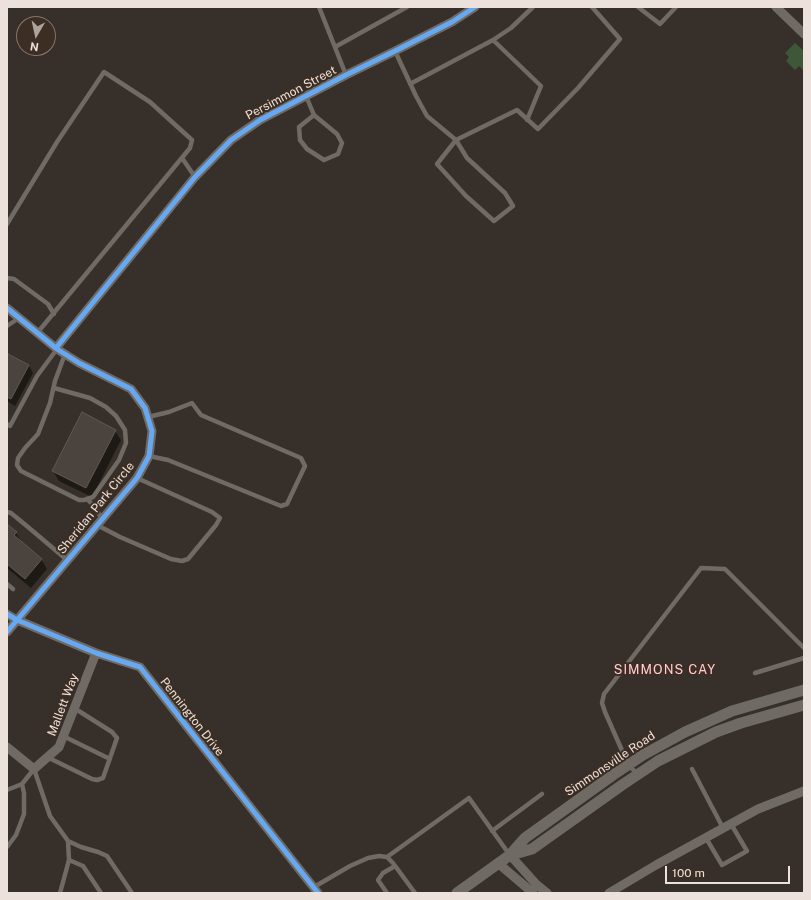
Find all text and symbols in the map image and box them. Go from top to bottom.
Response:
north arrow [16,16,56,56]
text: N [29,40,39,53]
street label: Persimmon Street [243,63,339,123]
street label: Sheridan Park Circle [55,459,137,557]
district label: SIMMONS CAY [614,662,716,678]
street label: Mallett Way [44,672,82,738]
street label: Pennington Drive [157,675,227,759]
street label: Simmonsville Road [562,729,658,799]
scale bar [667,858,792,884]
text: 100 m [672,866,705,880]

